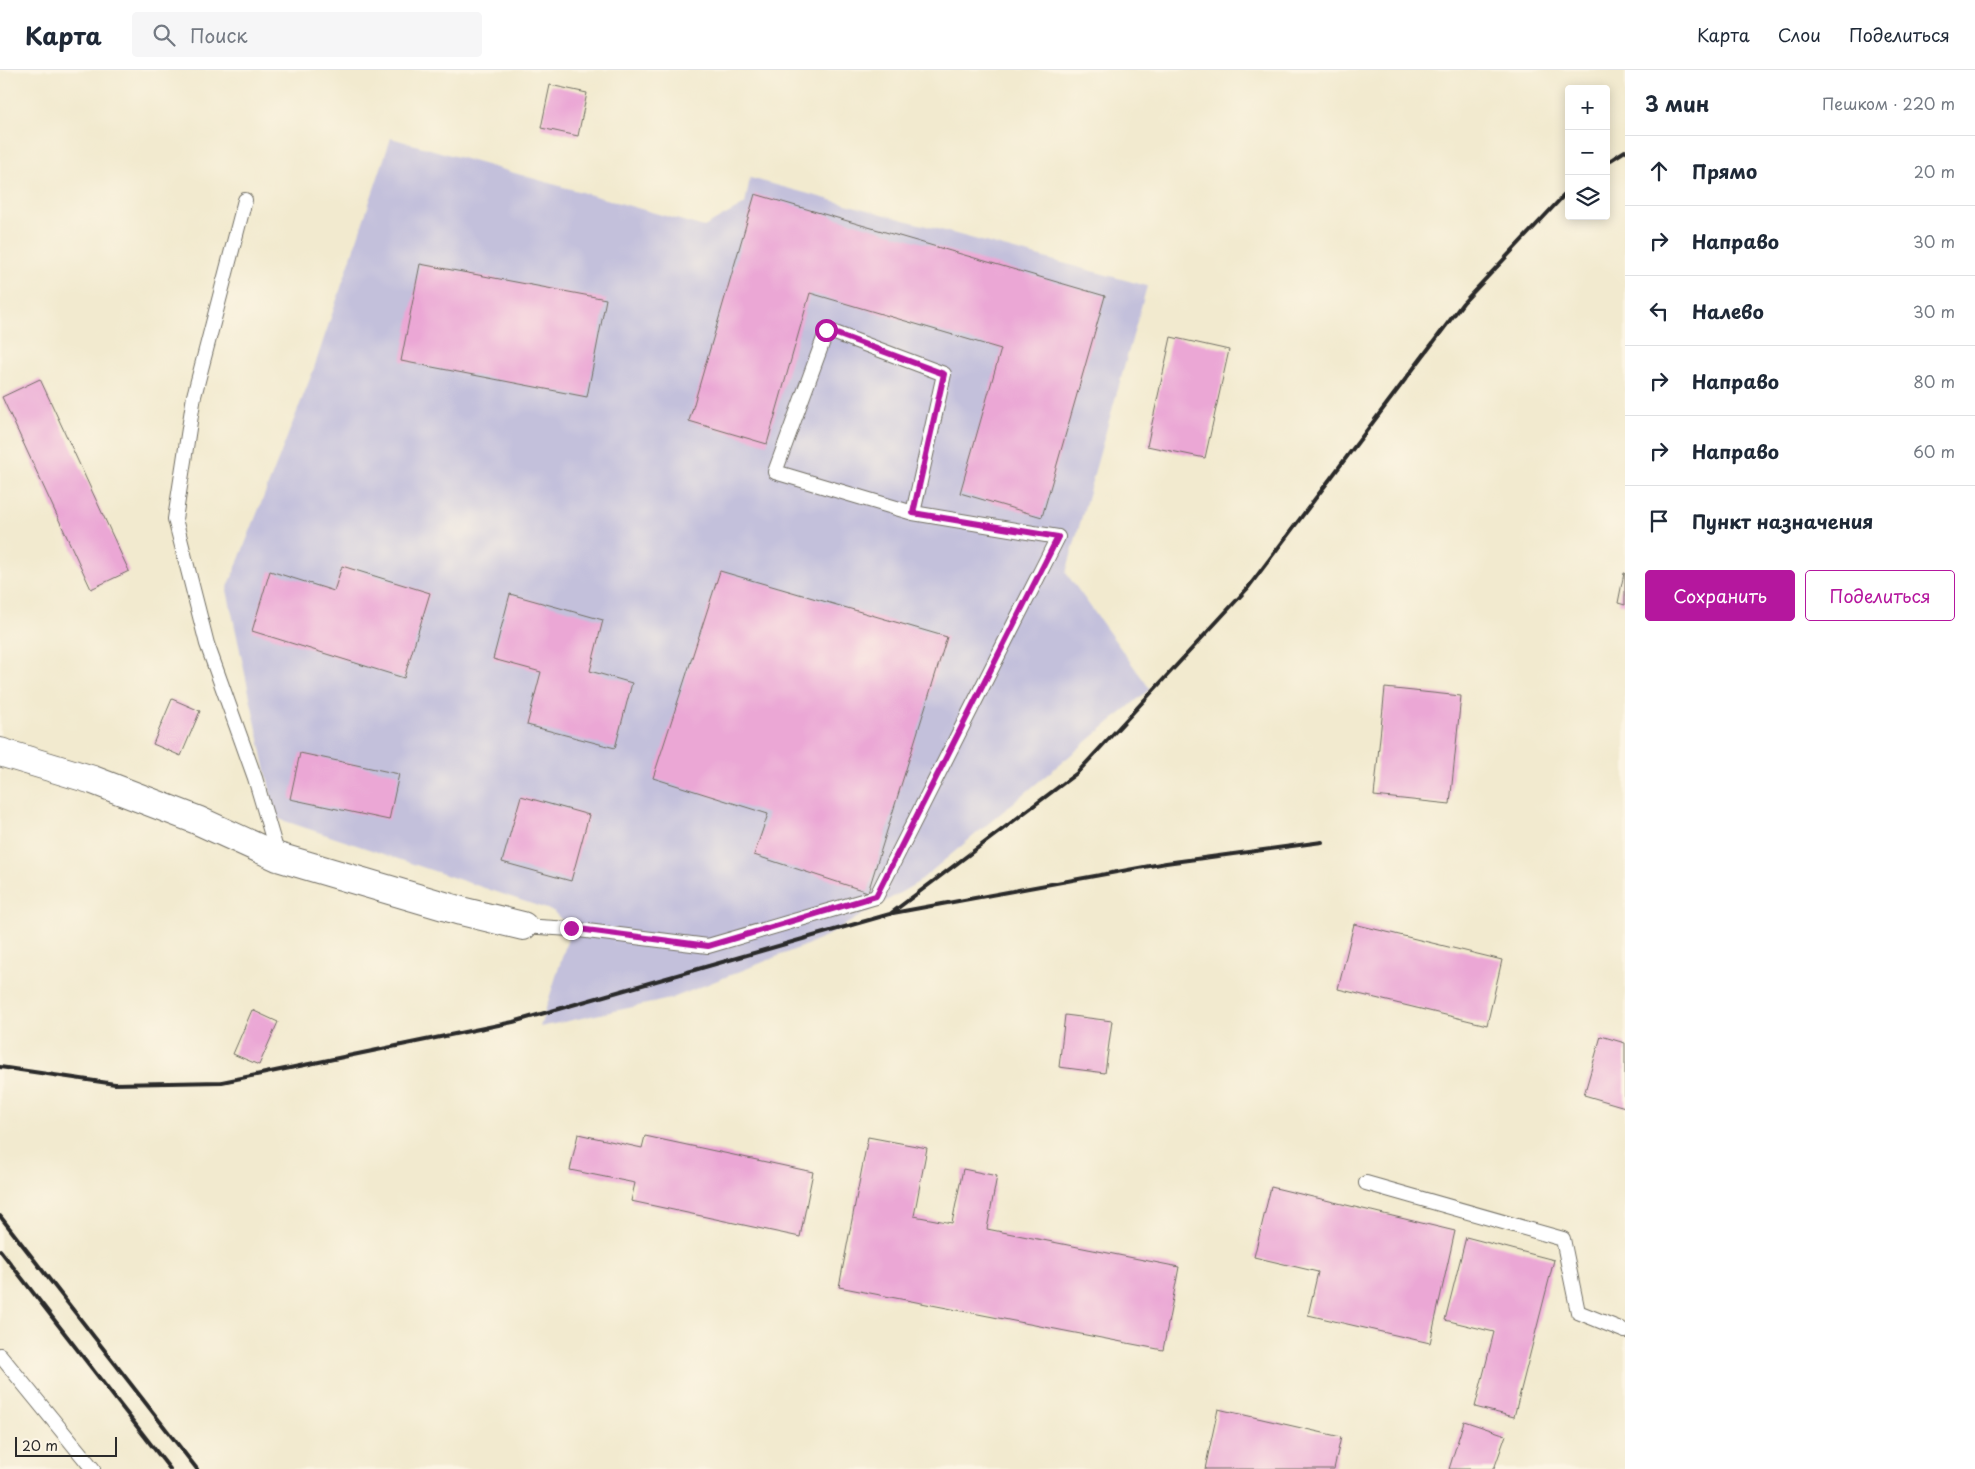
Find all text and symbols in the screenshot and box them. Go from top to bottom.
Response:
search box [132,12,482,57]
text: Карта [25,17,102,53]
icon: search [150,21,178,49]
text: Поиск [190,21,248,49]
text: Карта [1697,21,1750,48]
text: Слои [1778,21,1821,48]
text: Поделиться [1849,21,1950,48]
map controls [1565,85,1610,220]
button: + [1565,85,1610,130]
text: 3 мин [1645,87,1709,119]
text: Пешком · 220 m [1822,91,1955,115]
button: − [1565,130,1610,175]
icon: ahead [1645,157,1673,185]
text: Прямо [1692,157,1757,185]
text: 20 m [1914,159,1955,183]
button: layers [1565,175,1610,220]
icon: right [1645,227,1673,255]
text: Направо [1692,227,1779,255]
text: 30 m [1913,229,1955,253]
icon: left [1645,297,1673,325]
text: Налево [1692,297,1764,325]
text: 30 m [1913,299,1955,323]
route start [815,319,838,342]
icon: right [1645,367,1673,395]
text: Направо [1692,367,1779,395]
text: 80 m [1913,369,1955,393]
icon: right [1645,437,1673,465]
text: Направо [1692,437,1779,465]
text: 60 m [1913,439,1955,463]
icon: arrive [1645,507,1673,535]
text: Пункт назначения [1692,507,1873,535]
button: Сохранить [1645,570,1795,621]
button: Поделиться [1805,570,1955,621]
route end [560,917,583,940]
scale bar [15,1434,118,1457]
text: 20 m [22,1435,58,1456]

